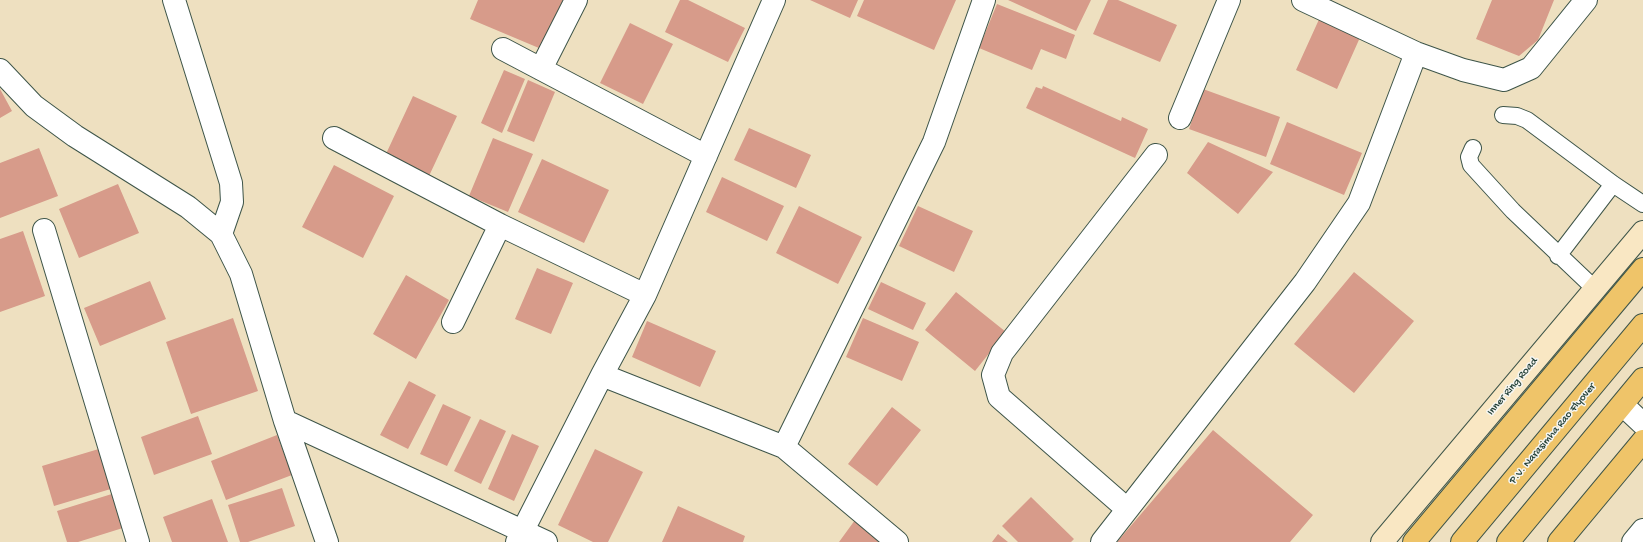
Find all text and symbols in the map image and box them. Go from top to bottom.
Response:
street label: Inner Ring Road [1485,355,1541,419]
street label: P.V. Narasimha Rao Flyover [1507,381,1599,487]

